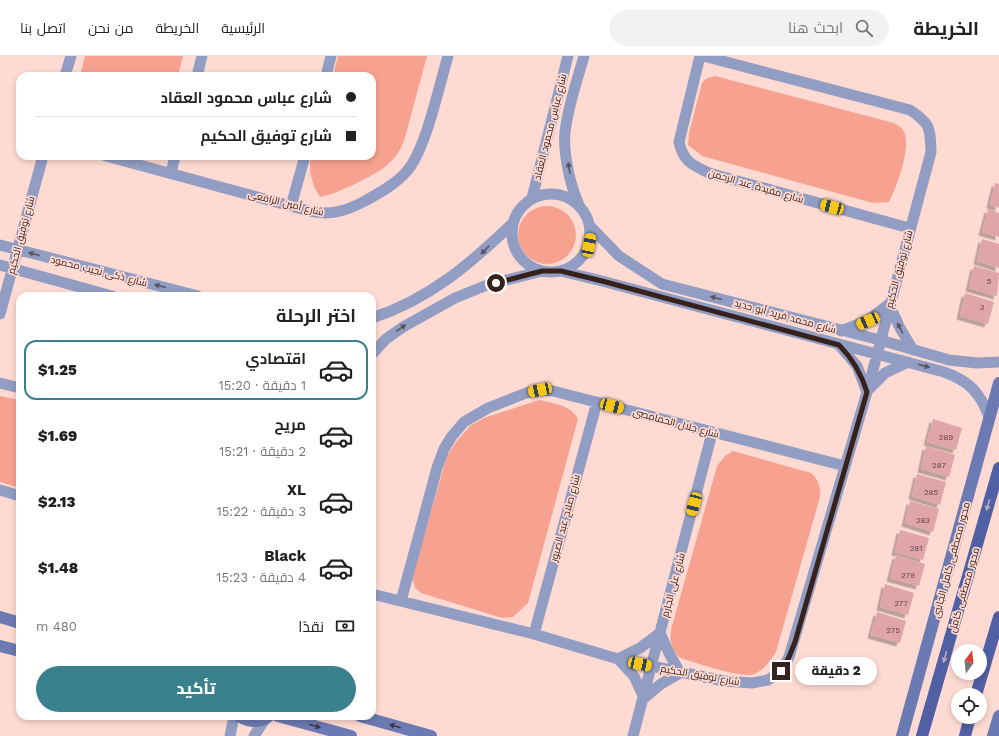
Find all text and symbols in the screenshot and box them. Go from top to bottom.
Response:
search box [609,10,889,46]
icon: search [853,17,875,39]
text: الخريطة [913,17,979,40]
text: ابحث هنا [788,19,843,37]
text: اتصل بنا [20,20,66,36]
text: من نحن [88,20,134,36]
text: الخريطة [156,20,199,36]
text: الرئيسية [221,20,265,36]
street label: شارع عباس محمود العقاد [531,73,570,182]
text: شارع عباس محمود العقاد [161,89,332,107]
text: شارع توفيق الحكيم [201,127,332,145]
one-way arrow [566,162,572,174]
street label: شارع مفيدة عبد الرحمن [707,167,805,206]
street label: شارع أمين الرافعى [247,187,325,219]
street label: شارع توفيق الحكيم [5,195,39,276]
car [819,198,845,216]
street label: شارع توفيق الحكيم [883,229,917,310]
car [581,232,597,258]
one-way arrow [480,245,490,255]
one-way arrow [28,251,40,257]
street label: شارع ذكى نجيب محمود [49,254,148,289]
route start [487,274,505,292]
house number: 5 [987,277,992,286]
one-way arrow [154,283,166,289]
one-way arrow [710,295,723,301]
street label: شارع محمد فريد أبو حديد [732,296,838,336]
house number: 3 [980,303,985,312]
text: اختر الرحلة [276,305,356,326]
car [855,311,881,331]
one-way arrow [896,322,903,333]
one-way arrow [396,325,407,332]
text: اقتصادي [246,350,306,368]
icon: car [318,352,354,388]
text: $1.25 [38,361,77,379]
one-way arrow [918,363,930,369]
text: 1 دقيقة · 15:20 [219,378,306,393]
car [527,382,553,398]
car [599,397,625,415]
street label: شارع جلال الحمامصى [631,406,720,441]
text: مريح [274,416,306,434]
icon: car [318,418,354,454]
text: $1.69 [38,427,77,445]
house number: 289 [939,433,953,442]
text: 2 دقيقة · 15:21 [219,444,306,459]
house number: 287 [932,461,946,470]
street label: شارع صلاح عبد الصبور [548,473,583,564]
text: XL [287,481,306,499]
icon: car [318,484,354,520]
house number: 285 [924,488,938,497]
car [685,491,703,517]
text: $2.13 [38,493,75,511]
one-way arrow [985,499,991,511]
street label: محور مصطفى كامل الجانبى [930,501,972,619]
text: 3 دقيقة · 15:22 [217,504,306,519]
house number: 283 [916,516,930,525]
house number: 281 [910,544,922,553]
street label: محور مصطفى كامل [946,546,982,634]
text: Black [264,547,306,565]
icon: car [318,550,354,586]
street label: شارع على الجارم [659,552,689,619]
text: $1.48 [38,559,78,577]
text: 4 دقيقة · 15:23 [216,570,306,585]
house number: 279 [901,571,915,580]
house number: 277 [894,599,908,608]
icon: cash [334,615,356,637]
text: نقدًا [298,618,324,636]
text: 480 m [36,619,77,634]
house number: 275 [886,626,900,635]
north arrow [951,644,987,680]
map controls [951,644,987,724]
one-way arrow [942,651,948,663]
car [627,656,653,672]
callout: 2 دقيقة [795,657,877,685]
route end [772,662,790,680]
street label: شارع توفيق الحكيم [659,663,740,689]
text: 2 دقيقة [811,663,861,678]
button: تأكيد [36,666,356,712]
button: locate [951,688,987,724]
one-way arrow [309,723,321,729]
one-way arrow [389,723,401,729]

